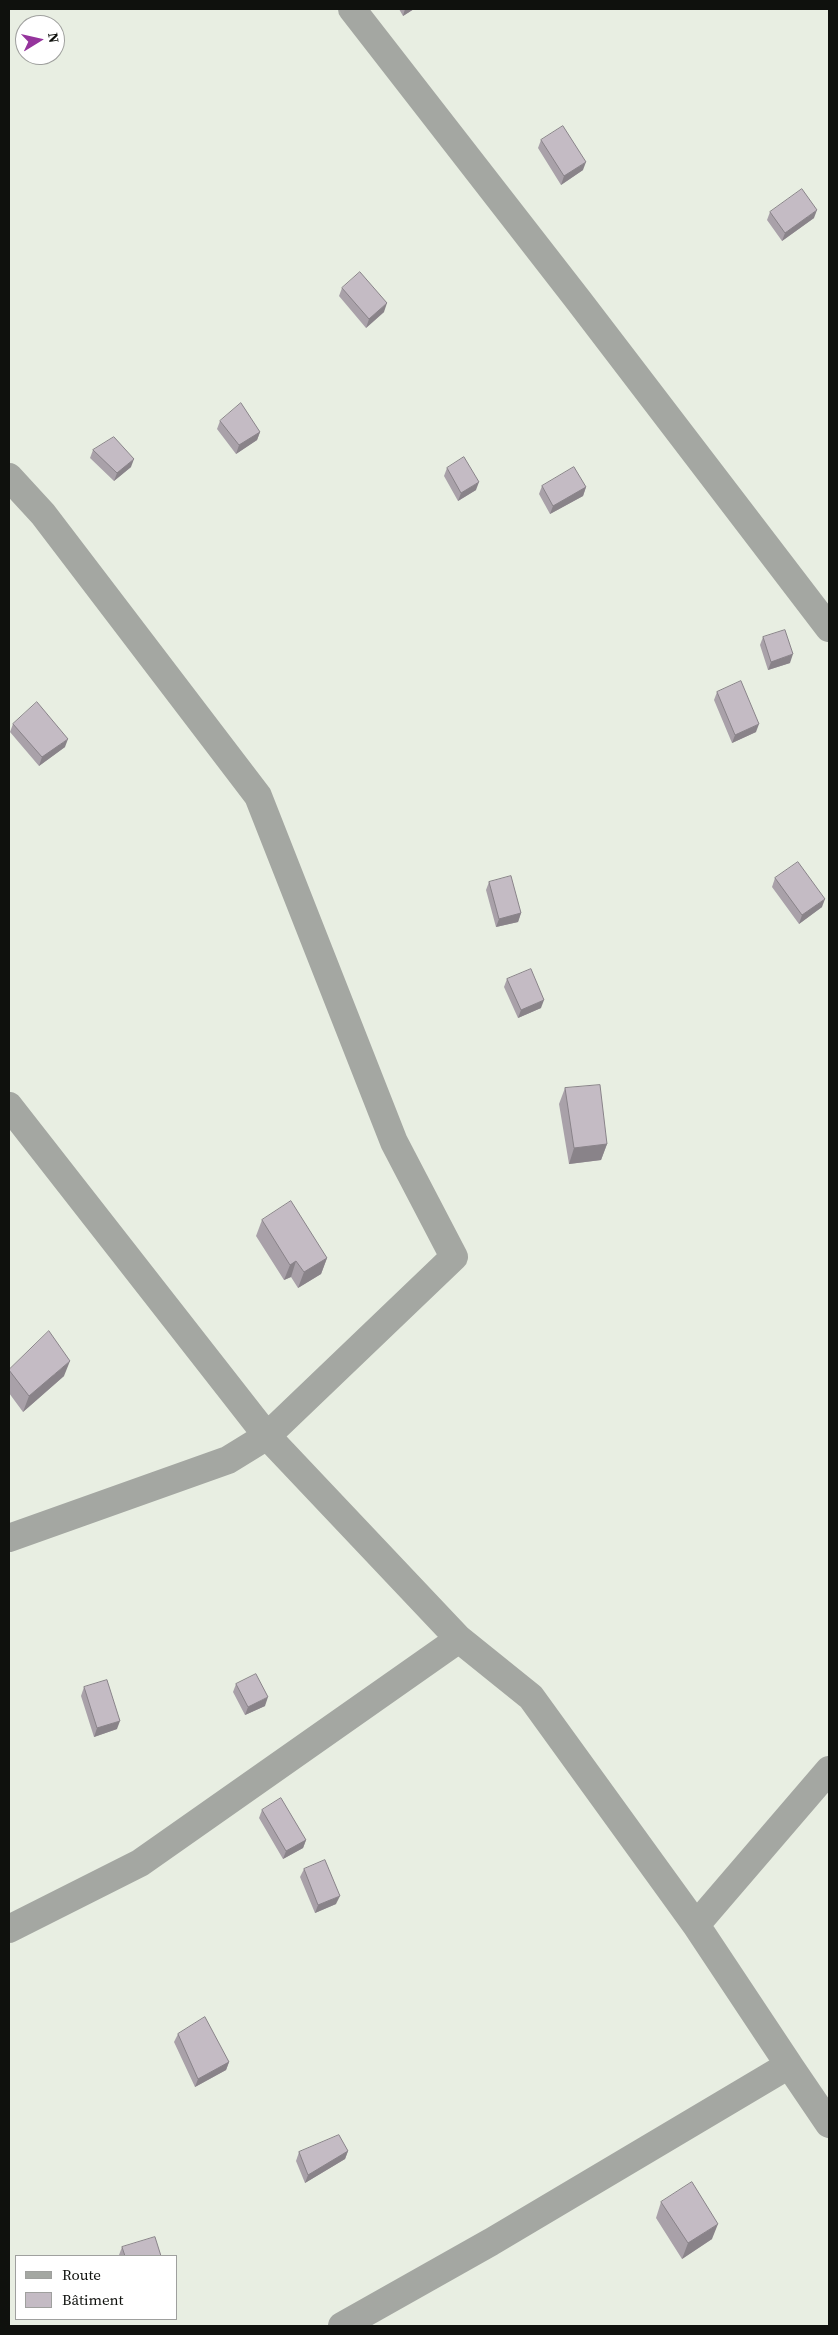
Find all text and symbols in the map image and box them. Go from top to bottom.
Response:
north arrow [15,15,65,65]
text: N [43,31,65,44]
legend [15,2255,178,2320]
text: Route [62,2264,101,2285]
text: Bâtiment [62,2289,123,2310]

